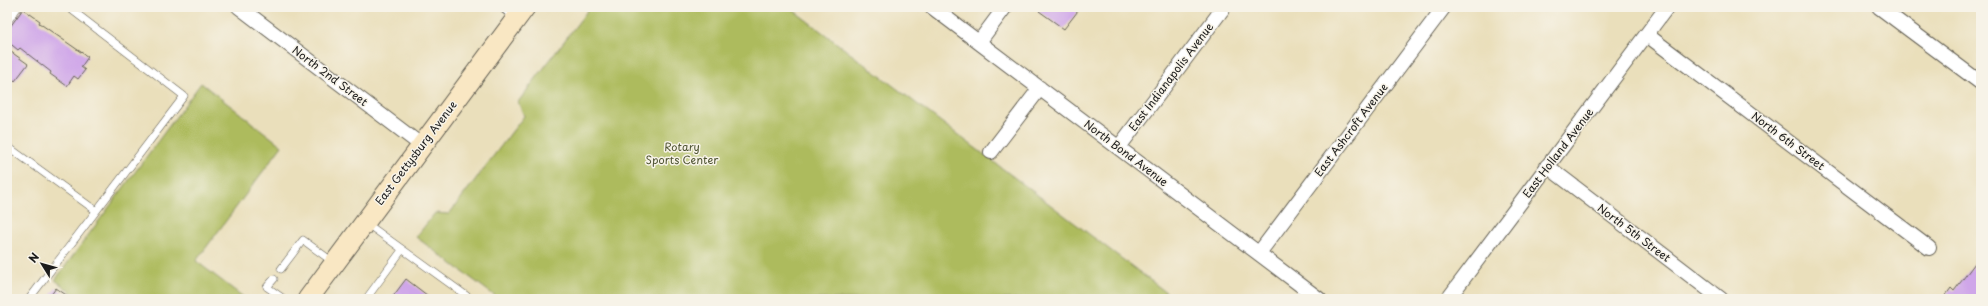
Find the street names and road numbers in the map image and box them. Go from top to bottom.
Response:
street label: East Indianapolis Avenue [1124,19,1217,134]
street label: North 2nd Street [289,41,372,110]
street label: East Ashcroft Avenue [1310,79,1392,180]
street label: East Gettysburg Avenue [371,96,461,209]
street label: East Holland Avenue [1518,104,1597,201]
street label: North 6th Street [1748,107,1829,174]
street label: North Bond Avenue [1081,115,1172,190]
street label: North 5th Street [1594,199,1675,266]

